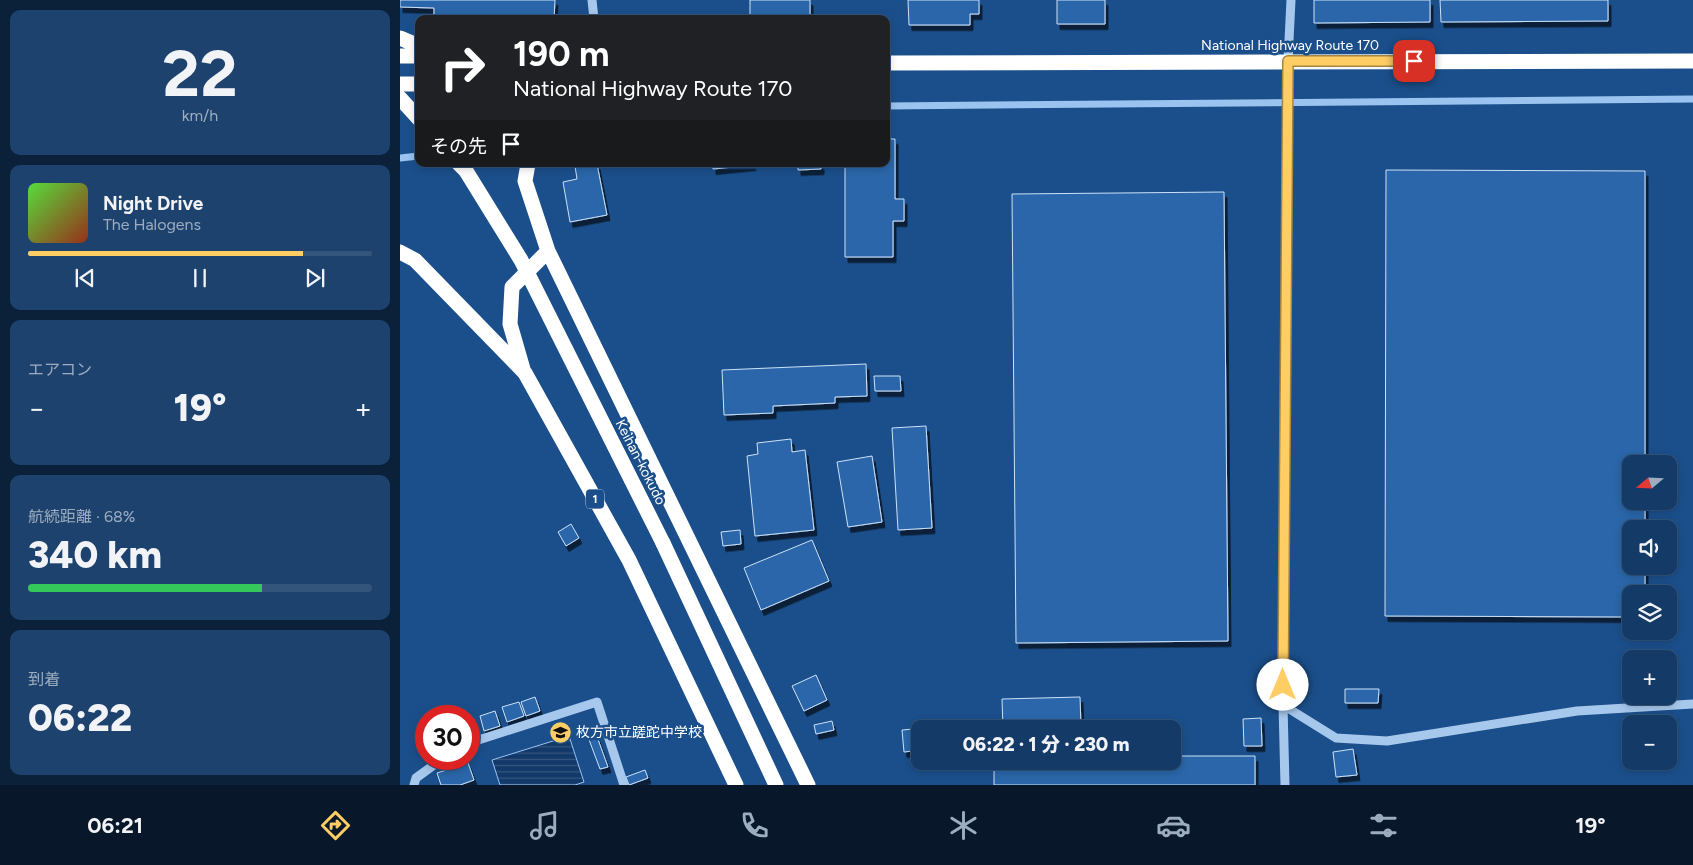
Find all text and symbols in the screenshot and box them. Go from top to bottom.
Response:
text: 190 m [513,33,610,75]
text: 22 [162,34,238,112]
icon: right [430,35,495,100]
street label: National Highway Route 170 [1201,37,1379,54]
pin [1393,40,1435,82]
icon: arrive [1400,47,1428,75]
text: National Highway Route 170 [513,75,792,102]
text: km/h [182,106,218,125]
icon: arrive [497,130,525,158]
text: その先 [430,135,487,158]
text: Night Drive [103,192,203,215]
text: The Halogens [103,215,201,234]
icon: previous [71,264,99,292]
icon: pause [186,264,214,292]
icon: next [301,264,329,292]
text: エアコン [28,360,92,379]
text: 19° [173,385,227,431]
text: − [28,391,45,425]
text: + [355,391,372,425]
street label: Keihan-kokudo [612,417,669,508]
north arrow [1622,455,1678,510]
map controls [1622,455,1677,770]
road number: 1 [586,489,604,508]
text: 航続距離 · 68% [28,507,135,526]
button: sound [1622,520,1677,575]
text: 340 km [28,532,162,578]
button: layers [1622,585,1677,640]
button: + [1622,650,1677,705]
position arrow [1256,658,1308,710]
text: 到着 [28,670,60,689]
text: 06:22 [28,695,132,741]
speed limit sign: 30 [415,705,480,770]
button: − [1622,715,1677,770]
school or university icon: 枚方市立蹉跎中学校 [548,720,572,744]
place label: 枚方市立蹉跎中学校 [576,724,702,741]
text: 06:22 · 1 分 · 230 m [963,733,1129,756]
icon: directions [318,808,353,843]
icon: music [527,808,562,843]
icon: phone [737,808,772,843]
icon: climate [946,808,981,843]
icon: car [1156,808,1191,843]
icon: filters [1366,808,1401,843]
text: 06:21 [87,812,143,839]
text: 19° [1575,812,1606,839]

